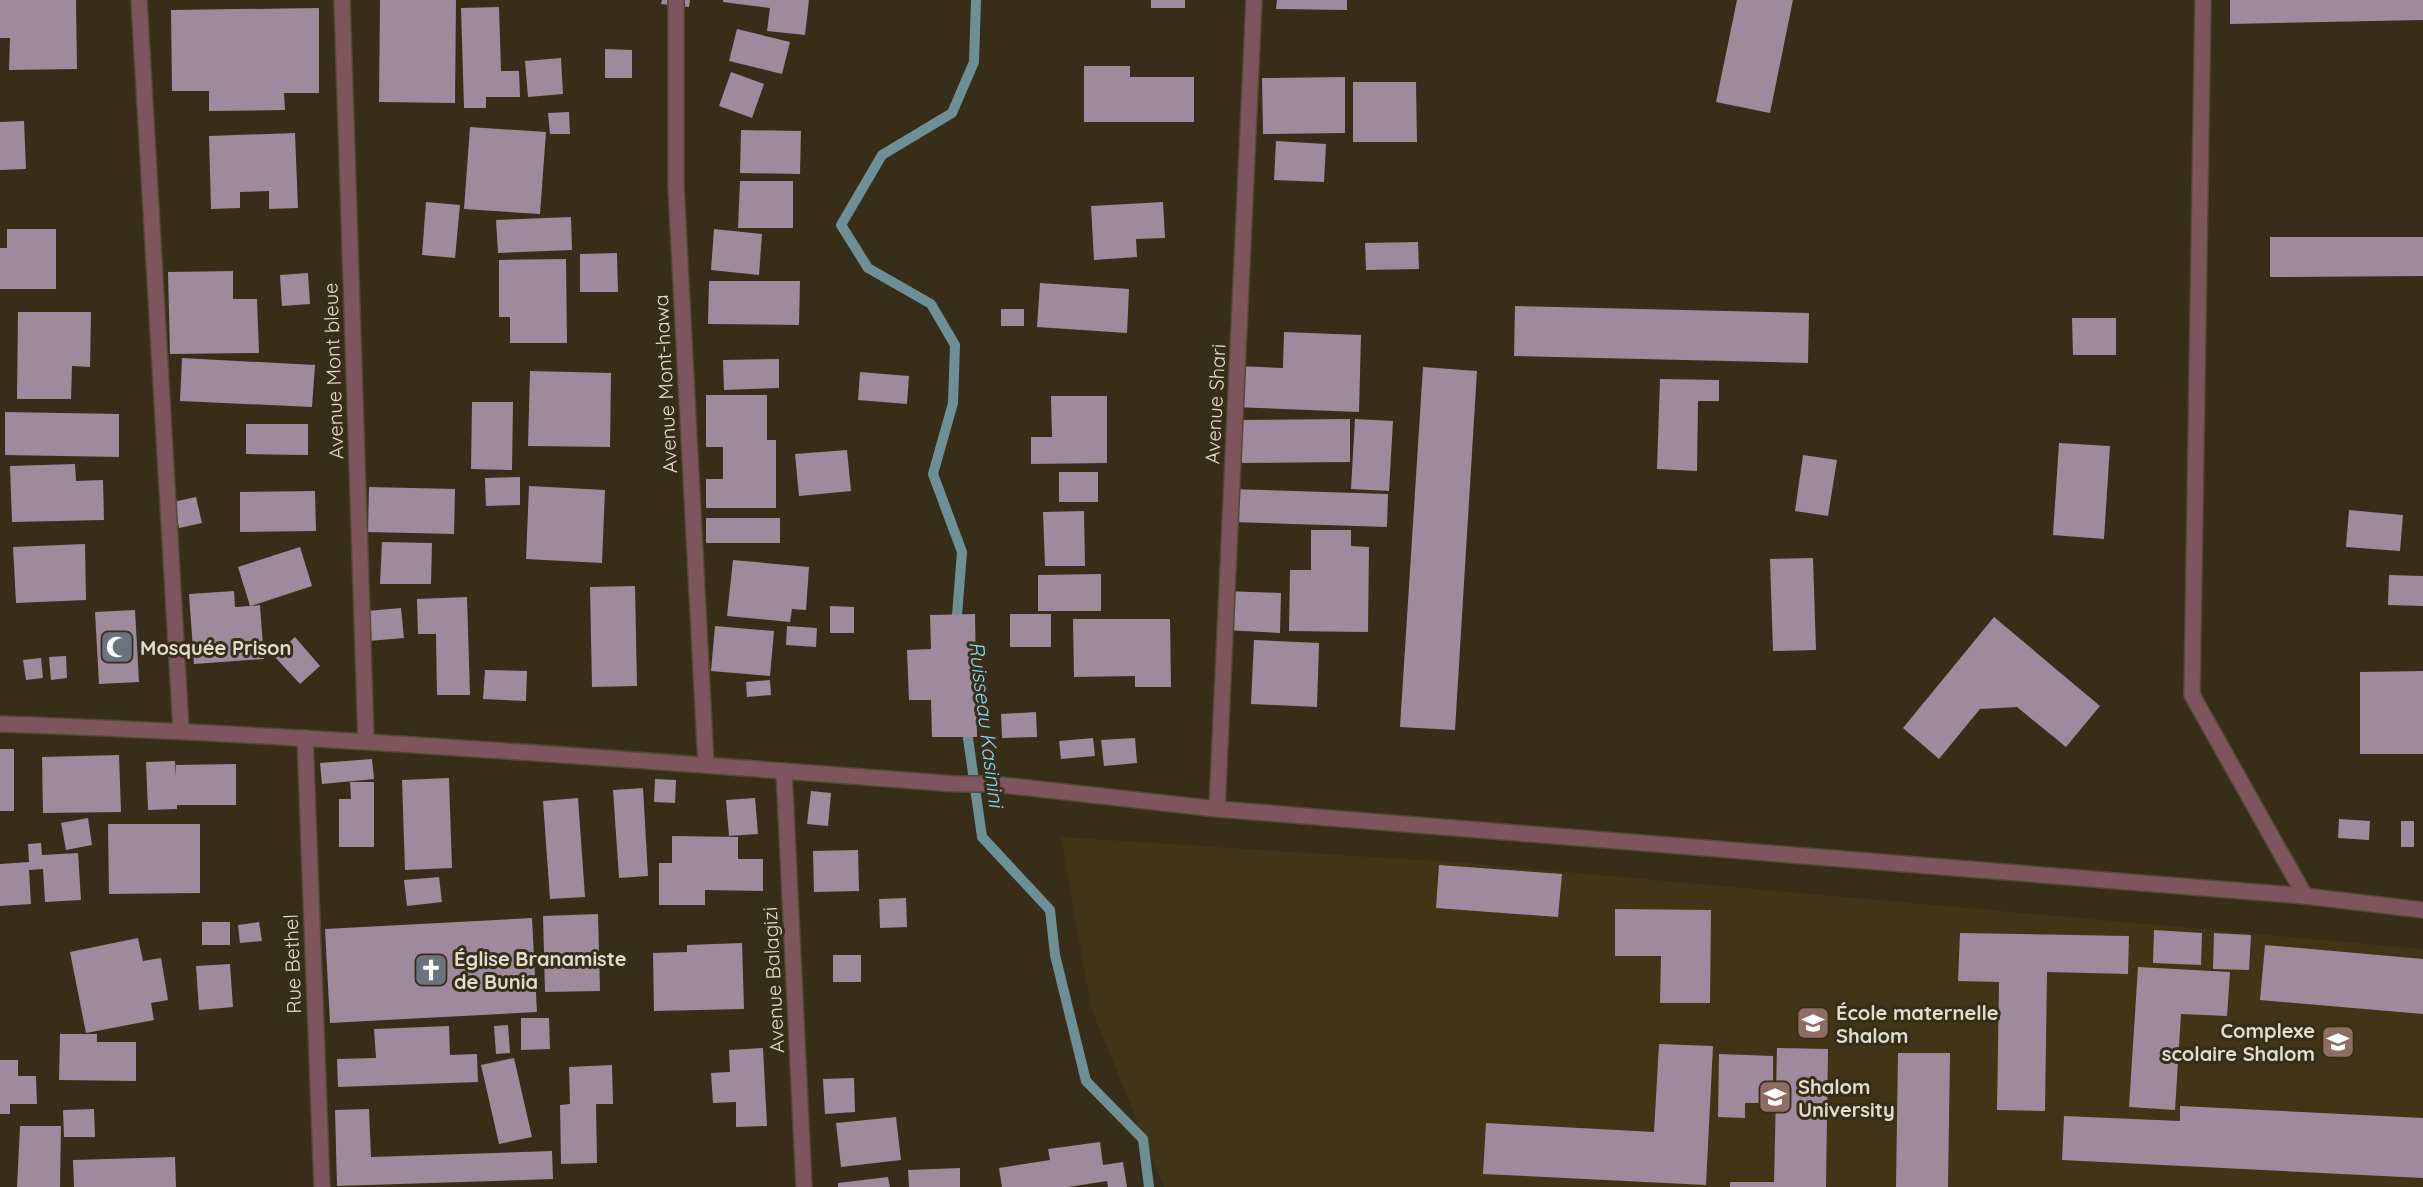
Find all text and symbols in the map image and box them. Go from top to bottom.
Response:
street label: Avenue Mont bleue [317,282,349,460]
street label: Avenue Mont-hawa [648,294,682,474]
street label: Avenue Shari [1199,343,1231,465]
mosque icon: Mosquée Prison [99,629,135,665]
place label: Mosquée Prison [140,635,292,660]
water label: Ruisseau Kasinini [964,640,1010,811]
street label: Avenue Balagizi [757,906,789,1054]
street label: Rue Bethel [278,914,306,1014]
place label: Église Branamiste de Bunia [454,946,627,994]
church icon: Église Branamiste de Bunia [413,952,449,988]
place label: École maternelle Shalom [1836,1000,1999,1048]
school or university icon: École maternelle Shalom [1795,1005,1831,1041]
place label: Complexe scolaire Shalom [2162,1018,2315,1066]
school or university icon: Complexe scolaire Shalom [2320,1024,2356,1060]
place label: Shalom University [1798,1074,1895,1122]
school or university icon: Shalom University [1757,1079,1793,1115]

